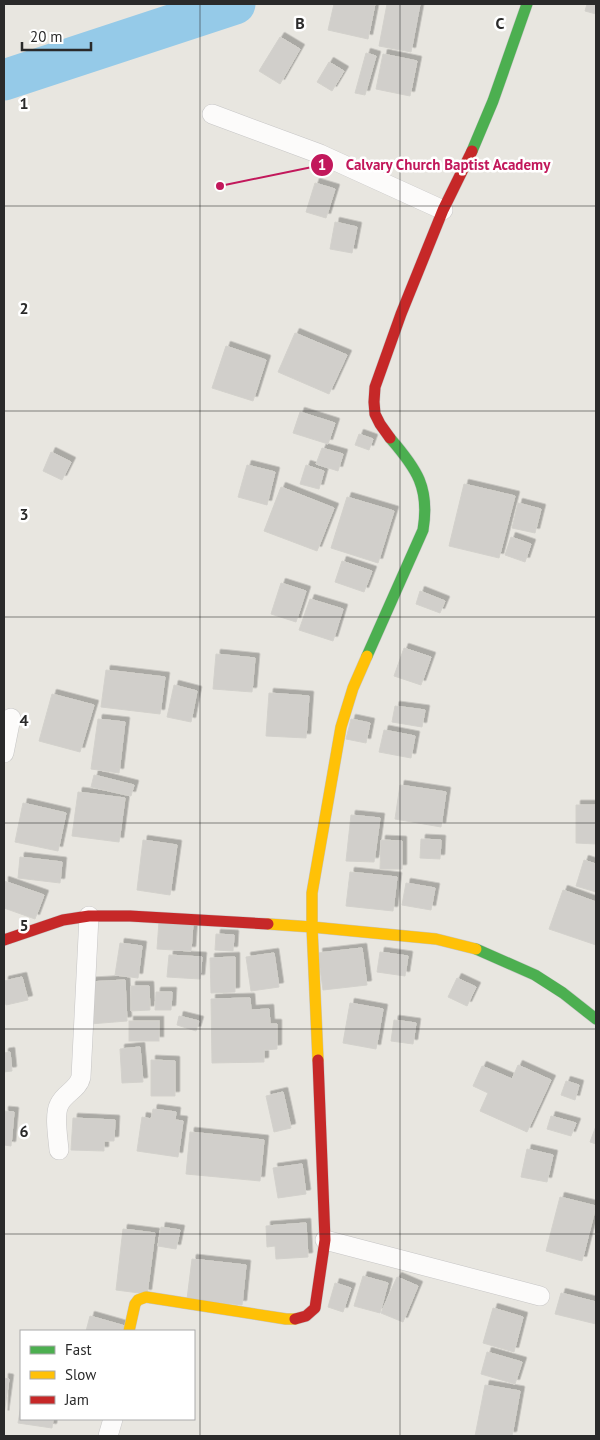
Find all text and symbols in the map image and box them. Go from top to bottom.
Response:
text: B [295,13,305,33]
text: C [496,13,505,33]
scale bar [22,20,91,52]
text: 20 m [30,27,63,46]
text: 1 [19,93,29,113]
callout: Calvary Church Baptist Academy [310,150,561,180]
text: 1 [318,155,326,174]
text: Calvary Church Baptist Academy [346,155,551,174]
text: 2 [19,298,29,318]
text: 3 [19,504,29,524]
text: 4 [19,710,29,730]
text: 5 [19,915,29,935]
text: 6 [19,1121,29,1141]
legend [20,1330,195,1420]
text: Fast [65,1340,92,1359]
text: Slow [65,1365,96,1384]
text: Jam [64,1390,89,1409]

